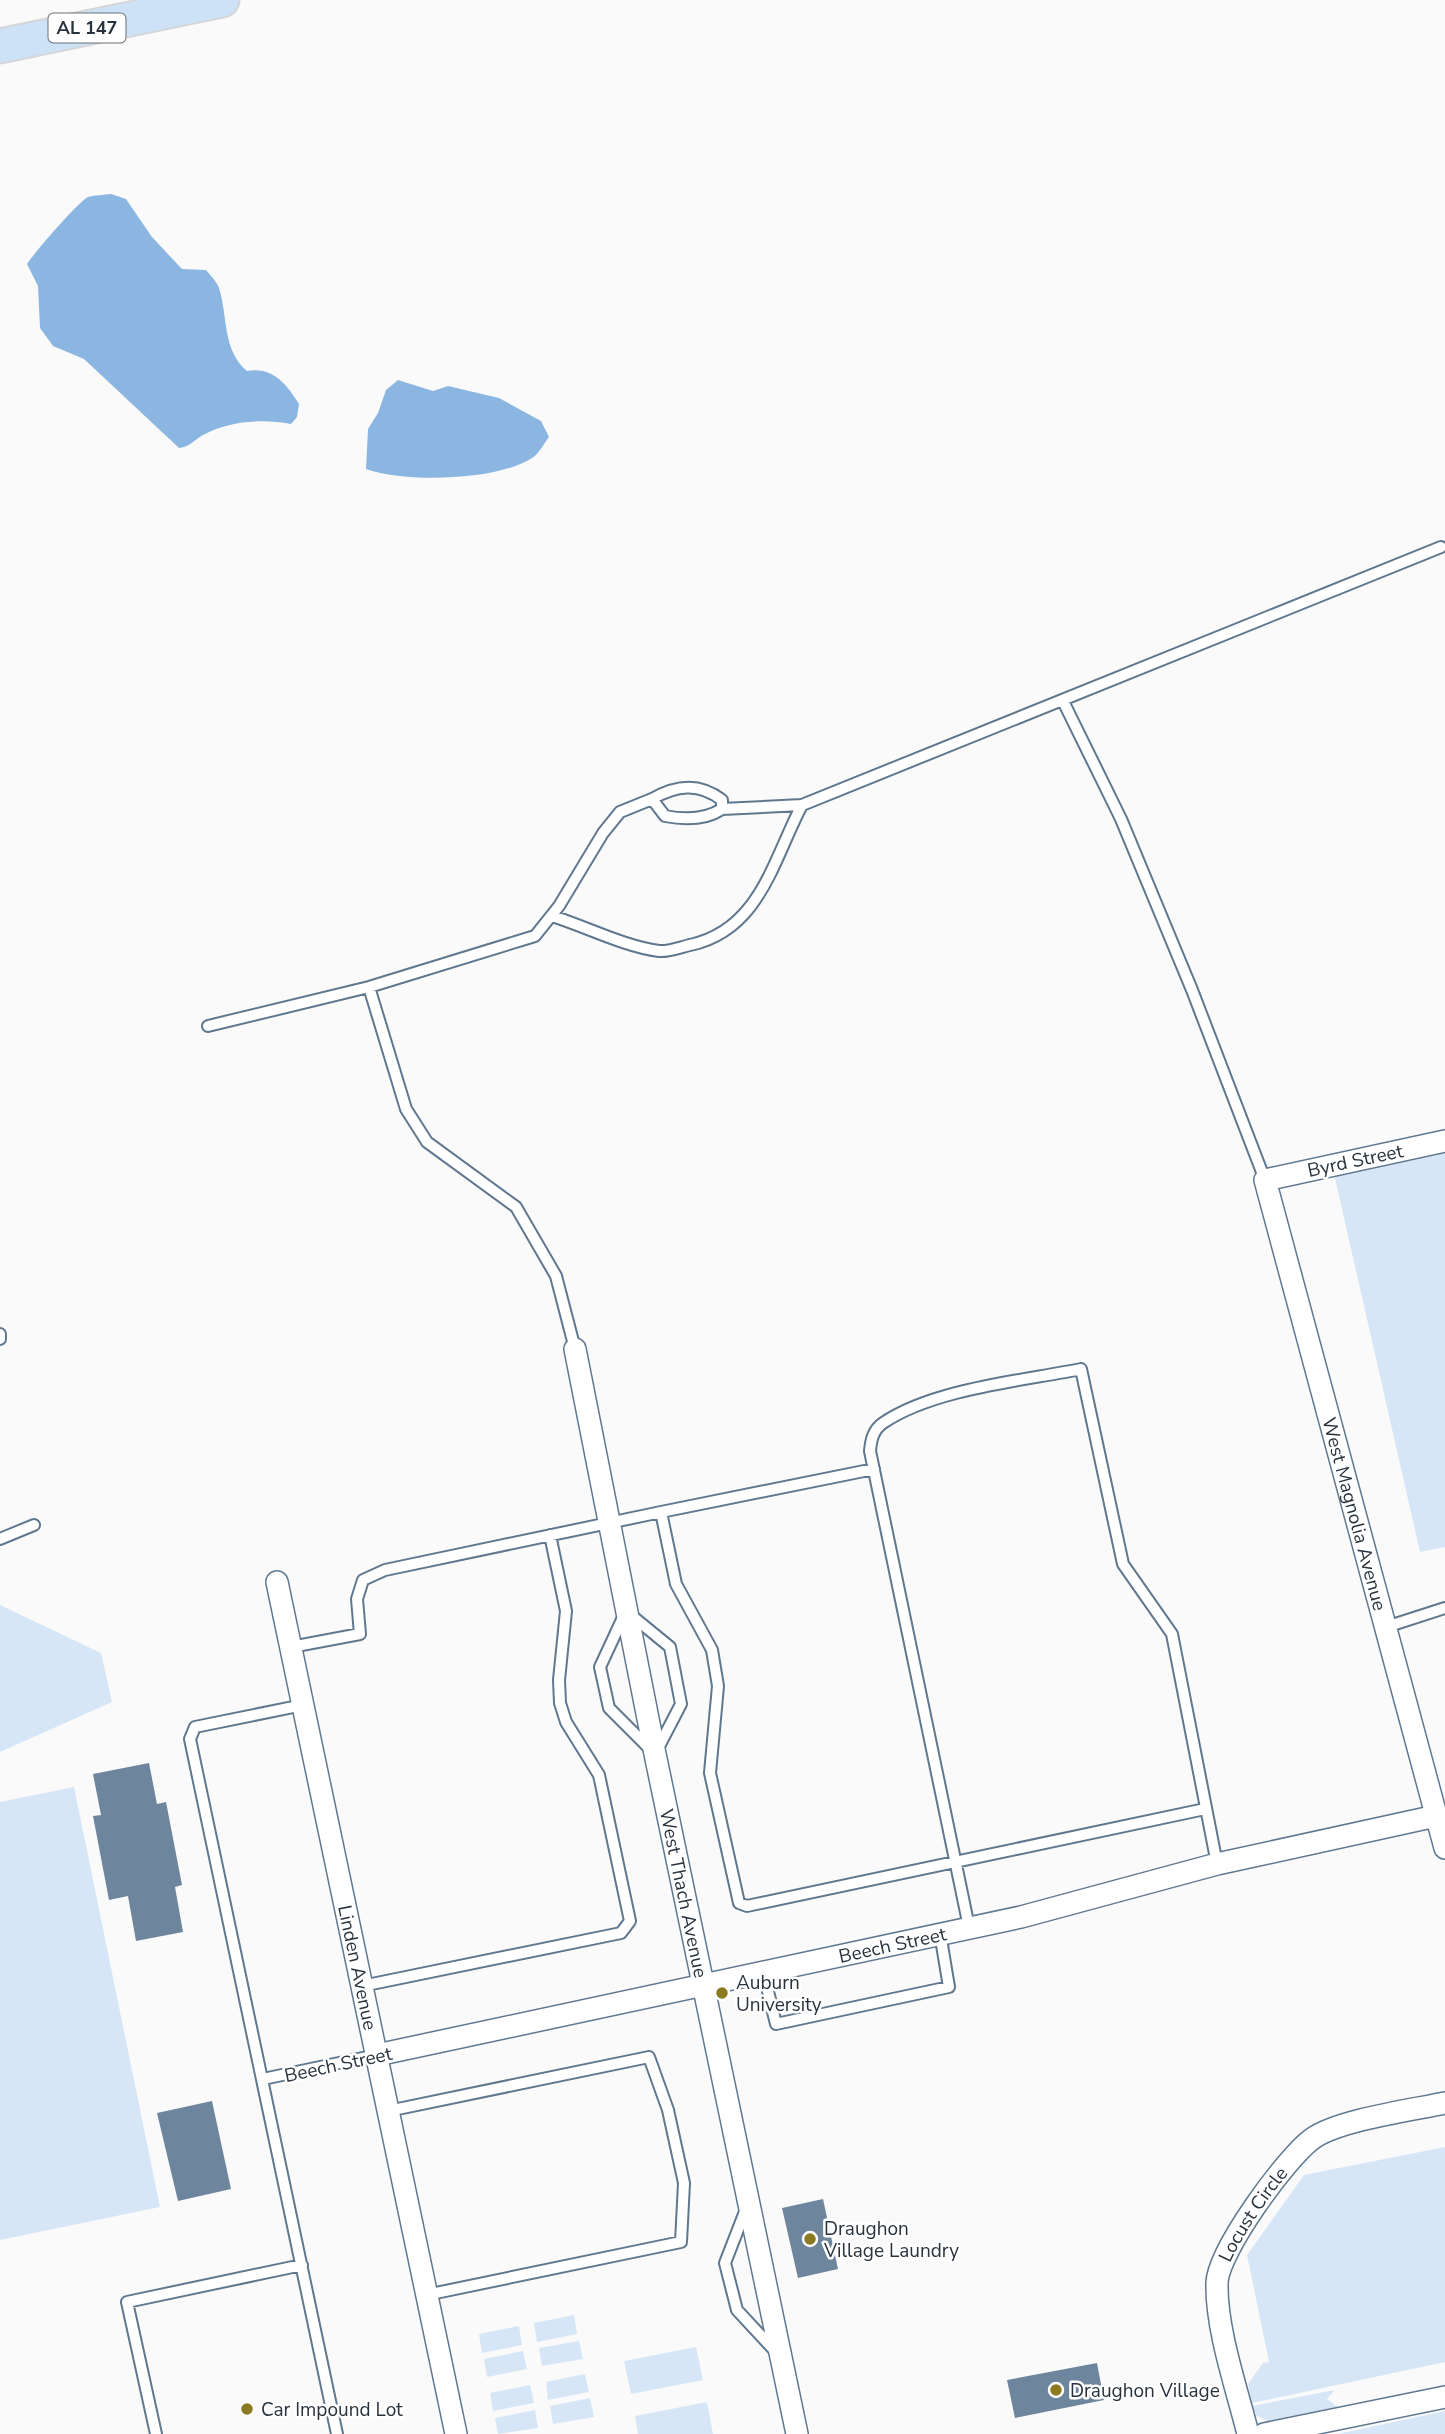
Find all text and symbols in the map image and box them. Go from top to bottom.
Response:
road number: AL 147 [48,13,126,42]
street label: Byrd Street [1305,1138,1406,1184]
street label: West Magnolia Avenue [1316,1415,1392,1614]
street label: West Thach Avenue [653,1807,713,1980]
street label: Linden Avenue [331,1903,383,2033]
street label: Beech Street [836,1921,949,1970]
place label: Auburn University [736,1970,822,2018]
marker: Auburn University [714,1985,730,2001]
street label: Beech Street [282,2041,395,2089]
street label: Locust Circle [1213,2161,1294,2266]
place label: Draughon Village Laundry [823,2216,959,2264]
marker: Draughon Village Laundry [802,2231,818,2247]
place label: Draughon Village [1070,2378,1220,2404]
marker: Draughon Village [1048,2382,1064,2398]
place label: Car Impound Lot [261,2397,403,2423]
marker: Car Impound Lot [239,2401,255,2417]

